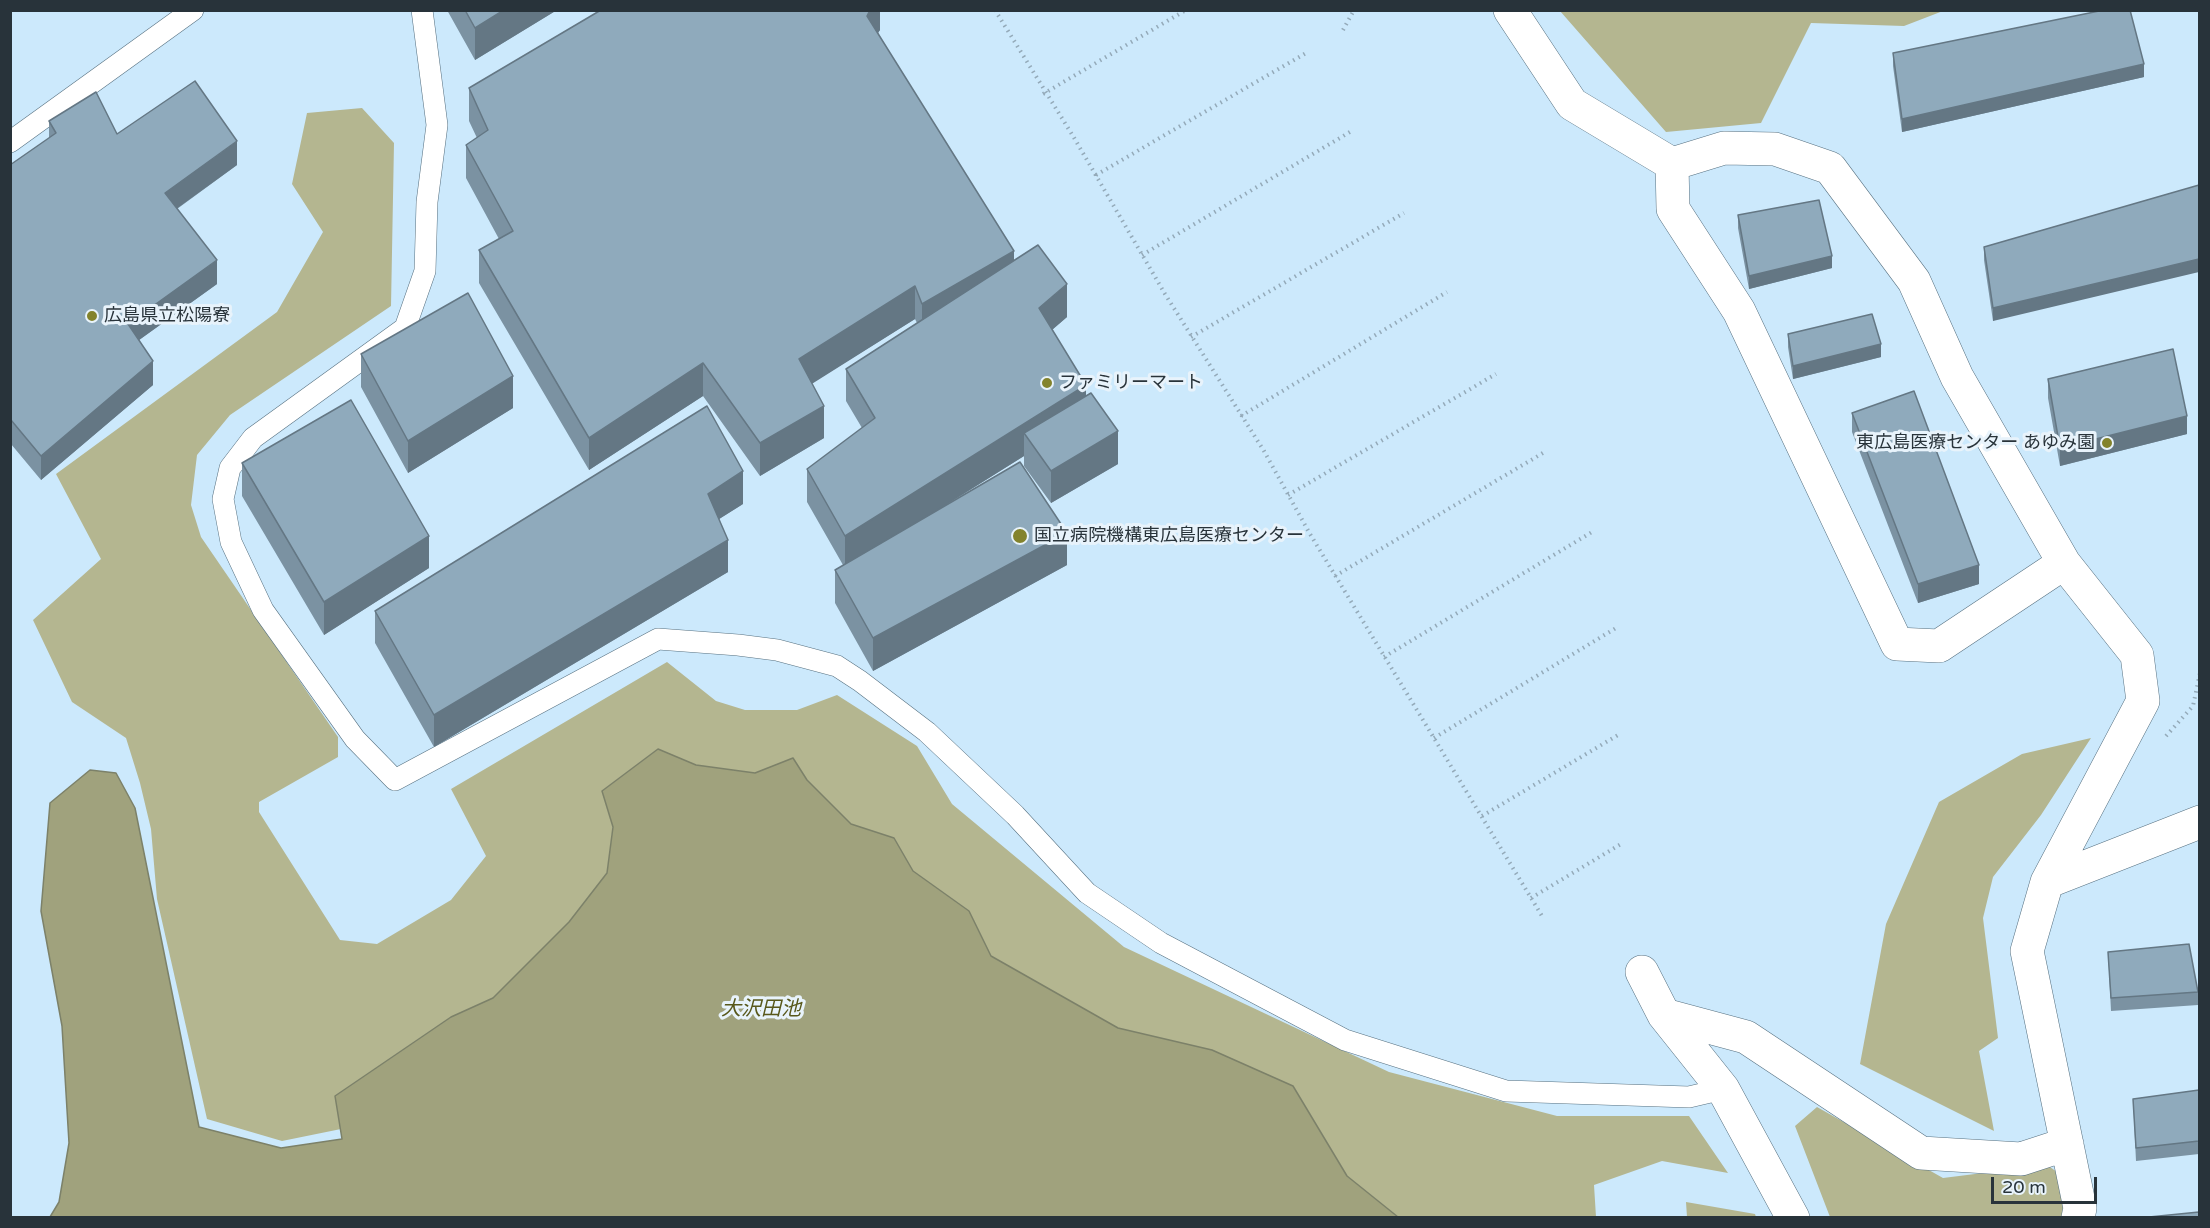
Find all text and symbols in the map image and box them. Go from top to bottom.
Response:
place label: 広島県立松陽寮 [104,305,230,327]
marker: 広島県立松陽寮 [85,309,99,323]
place label: ファミリーマート [1059,372,1203,394]
marker: ファミリーマート [1040,376,1054,390]
place label: 東広島医療センター あゆみ園 [1856,432,2095,454]
marker: 東広島医療センター あゆみ園 [2100,436,2114,450]
place label: 国立病院機構東広島医療センター [1034,525,1304,547]
marker: 国立病院機構東広島医療センター [1011,527,1029,545]
water label: 大沢田池 [721,998,801,1022]
scale bar [1994,1165,2100,1203]
text: 20 m [2002,1176,2046,1198]

